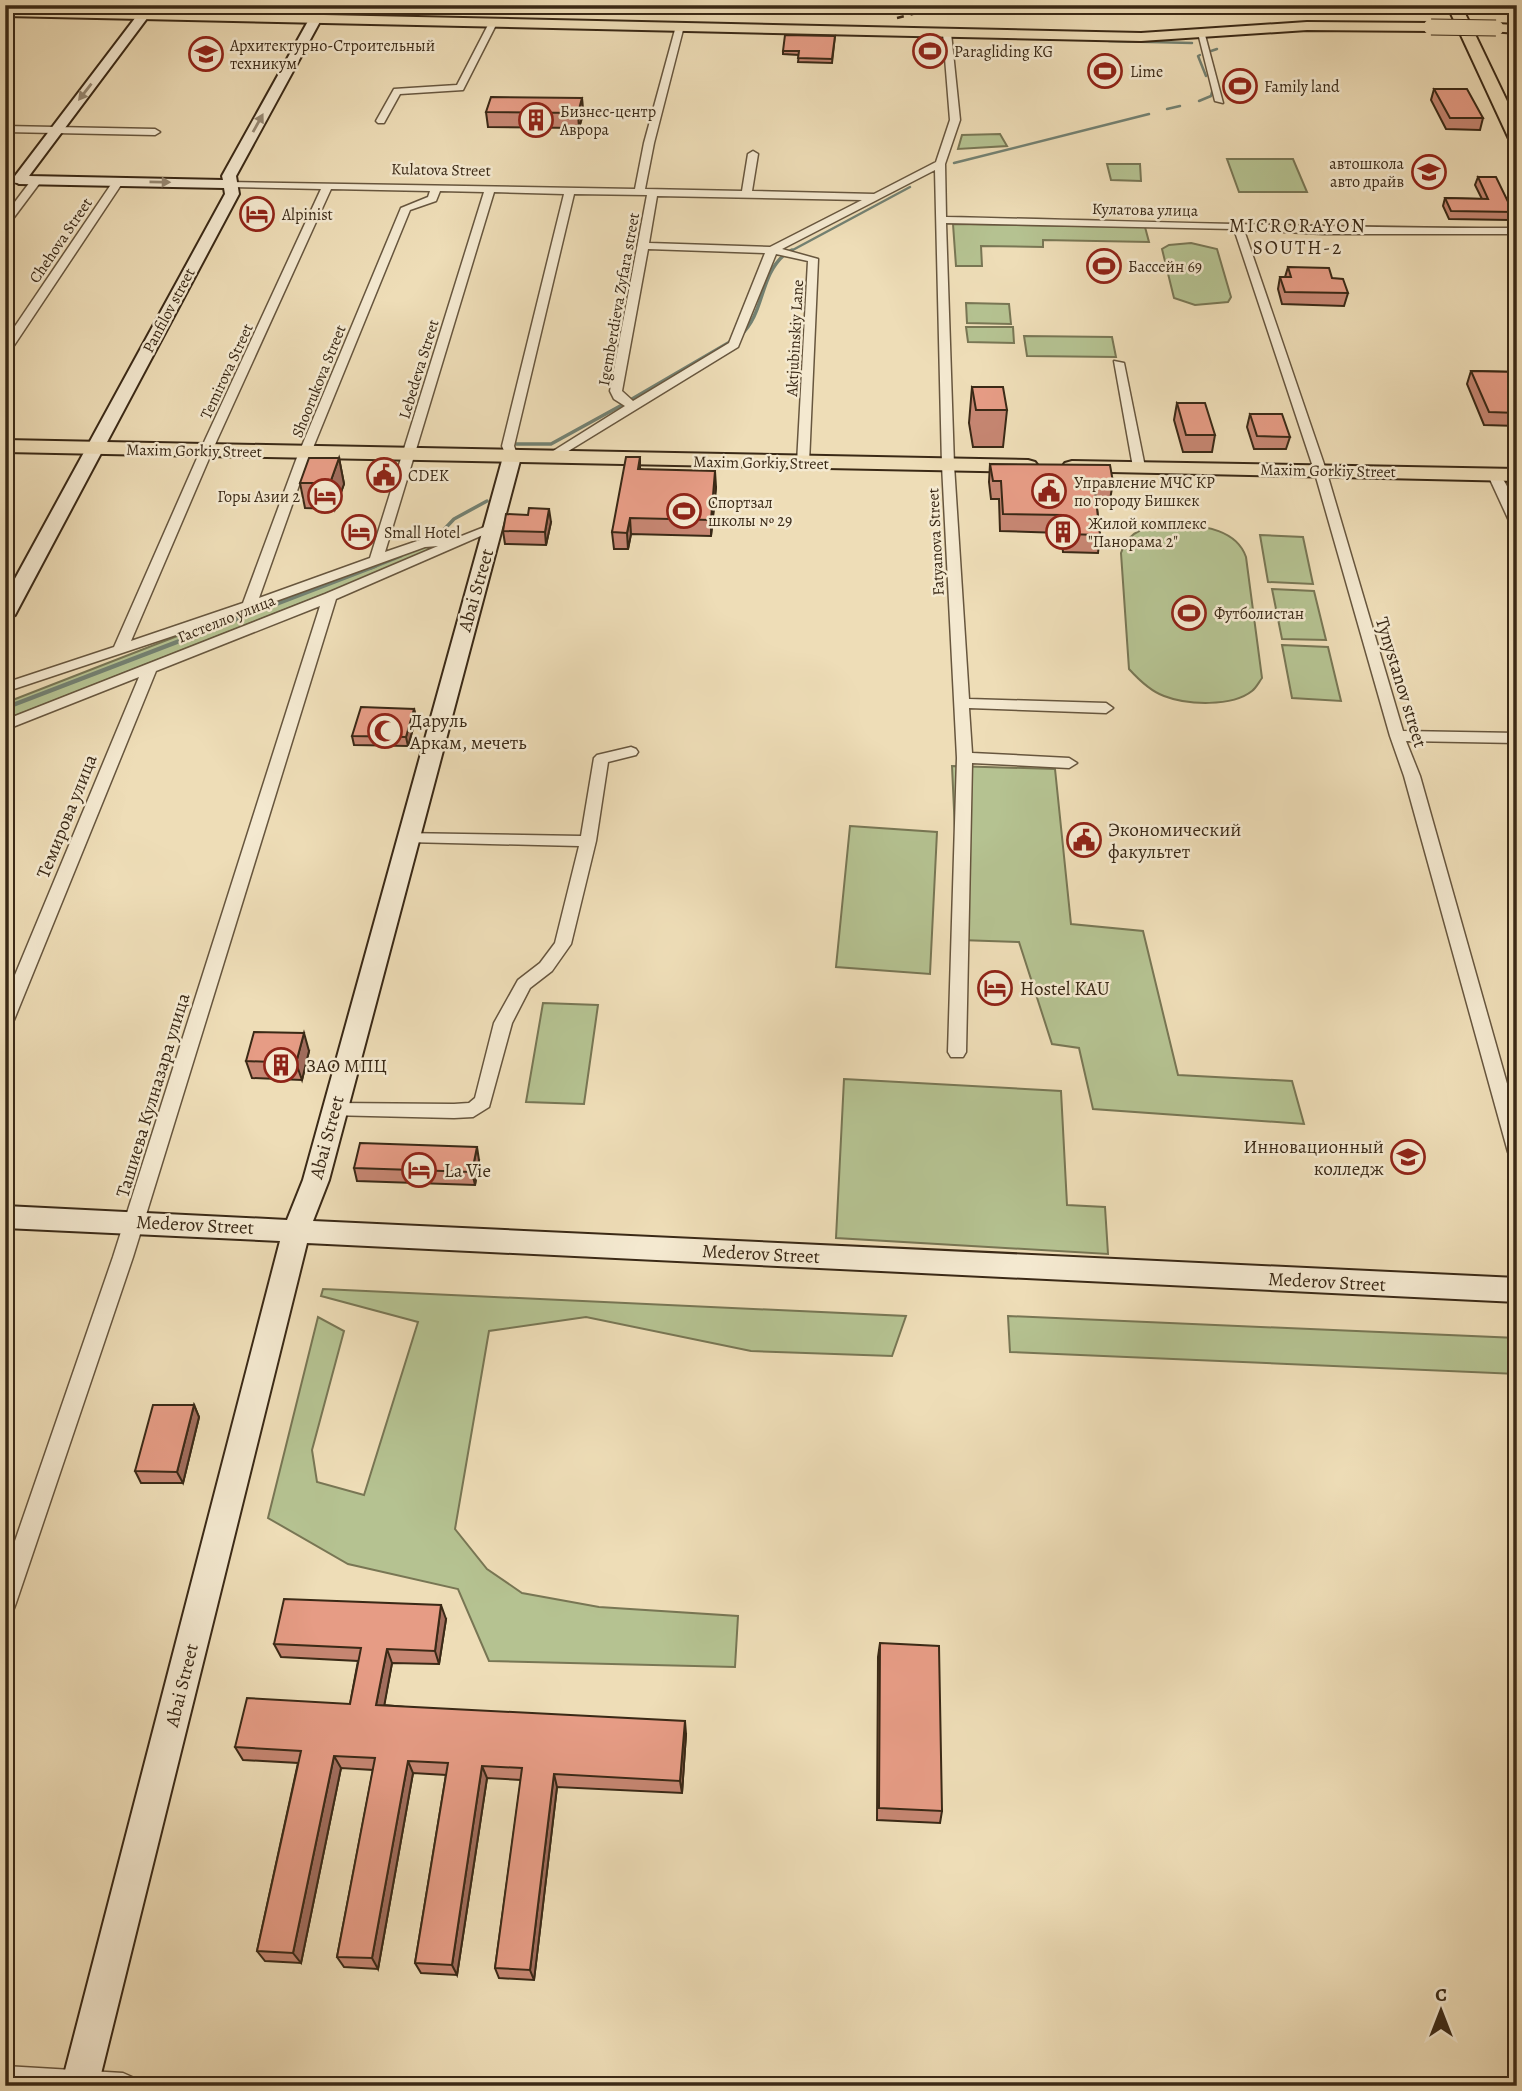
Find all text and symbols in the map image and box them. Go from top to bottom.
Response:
sports icon: Paragliding KG [911,32,949,70]
school or university icon: Архитектурно-Строительный техникум [187,35,225,73]
place label: Архитектурно-Строительный техникум [229,35,435,75]
place label: Paragliding KG [954,41,1053,63]
sports icon: Lime [1086,52,1124,90]
place label: Lime [1130,61,1163,83]
sports icon: Family land [1221,67,1259,105]
place label: Family land [1264,76,1340,98]
one-way arrow [79,83,93,101]
building icon: Бизнес-центр Аврора [517,101,555,139]
place label: Бизнес-центр Аврора [559,101,656,141]
one-way arrow [252,113,264,133]
place label: автошкола авто драйв [1329,153,1405,193]
school or university icon: автошкола авто драйв [1410,153,1448,191]
street label: Kulatova Street [391,158,491,182]
one-way arrow [150,176,172,188]
street label: Chehova Street [24,193,98,288]
hotel icon: Alpinist [238,195,276,233]
street label: Кулатова улица [1092,198,1199,222]
place label: Alpinist [281,204,333,226]
street label: Igemberdieva Zyfara street [593,211,645,387]
district label: MICRORAYON SOUTH-2 [1229,213,1367,261]
sports icon: Бассейн 69 [1085,247,1123,285]
place label: Бассейн 69 [1128,256,1202,278]
street label: Panfilov street [137,264,200,357]
street label: Aktjubinskiy Lane [781,279,809,398]
street label: Lebedeva Street [393,317,445,422]
street label: Temirova Street [195,320,259,423]
street label: Shoorukova Street [286,322,352,441]
street label: Maxim Gorkiy Street [126,439,262,463]
street label: Maxim Gorkiy Street [693,451,829,475]
public building icon: CDEK [365,456,403,494]
street label: Maxim Gorkiy Street [1260,459,1396,483]
place label: CDEK [408,465,449,487]
public building icon: Управление МЧС КР по городу Бишкек [1030,472,1068,510]
place label: Управление МЧС КР по городу Бишкек [1074,472,1215,512]
hotel icon: Горы Азии 2 [306,477,344,515]
place label: Горы Азии 2 [217,486,300,508]
street label: Fatyanova Street [922,488,950,596]
sports icon: Спортзал школы № 29 [665,492,703,530]
place label: Спортзал школы № 29 [708,492,792,532]
hotel icon: Small Hotel [340,513,378,551]
building icon: Жилой комплекс "Панорама 2" [1044,513,1082,551]
place label: Жилой комплекс "Панорама 2" [1088,513,1207,553]
place label: Small Hotel [384,522,460,544]
street label: Abai Street [451,546,500,636]
street label: Гастелло улица [174,589,279,649]
sports icon: Футболистан [1170,594,1208,632]
place label: Футболистан [1214,603,1304,625]
street label: Tynystanov street [1369,614,1433,751]
place label: Даруль Аркам, мечеть [409,708,527,756]
mosque icon: Даруль Аркам, мечеть [366,712,404,750]
street label: Темирова улица [30,750,104,882]
place label: Экономический факультет [1108,817,1241,865]
public building icon: Экономический факультет [1065,821,1103,859]
hotel icon: Hostel KAU [976,969,1014,1007]
place label: Hostel KAU [1020,976,1110,1002]
street label: Ташиева Кулназара улица [109,990,197,1201]
building icon: ЗАО МПЦ [262,1046,300,1084]
place label: ЗАО МПЦ [306,1053,387,1079]
street label: Abai Street [303,1093,351,1183]
place label: Инновационный колледж [1243,1134,1384,1182]
school or university icon: Инновационный колледж [1389,1138,1427,1176]
hotel icon: La Vie [400,1151,438,1189]
place label: La Vie [444,1158,491,1184]
street label: Mederov Street [135,1209,255,1241]
street label: Mederov Street [701,1238,821,1270]
street label: Mederov Street [1267,1266,1387,1298]
street label: Abai Street [159,1641,205,1731]
north arrow [1406,1976,1476,2046]
text: С [1435,1982,1447,2008]

